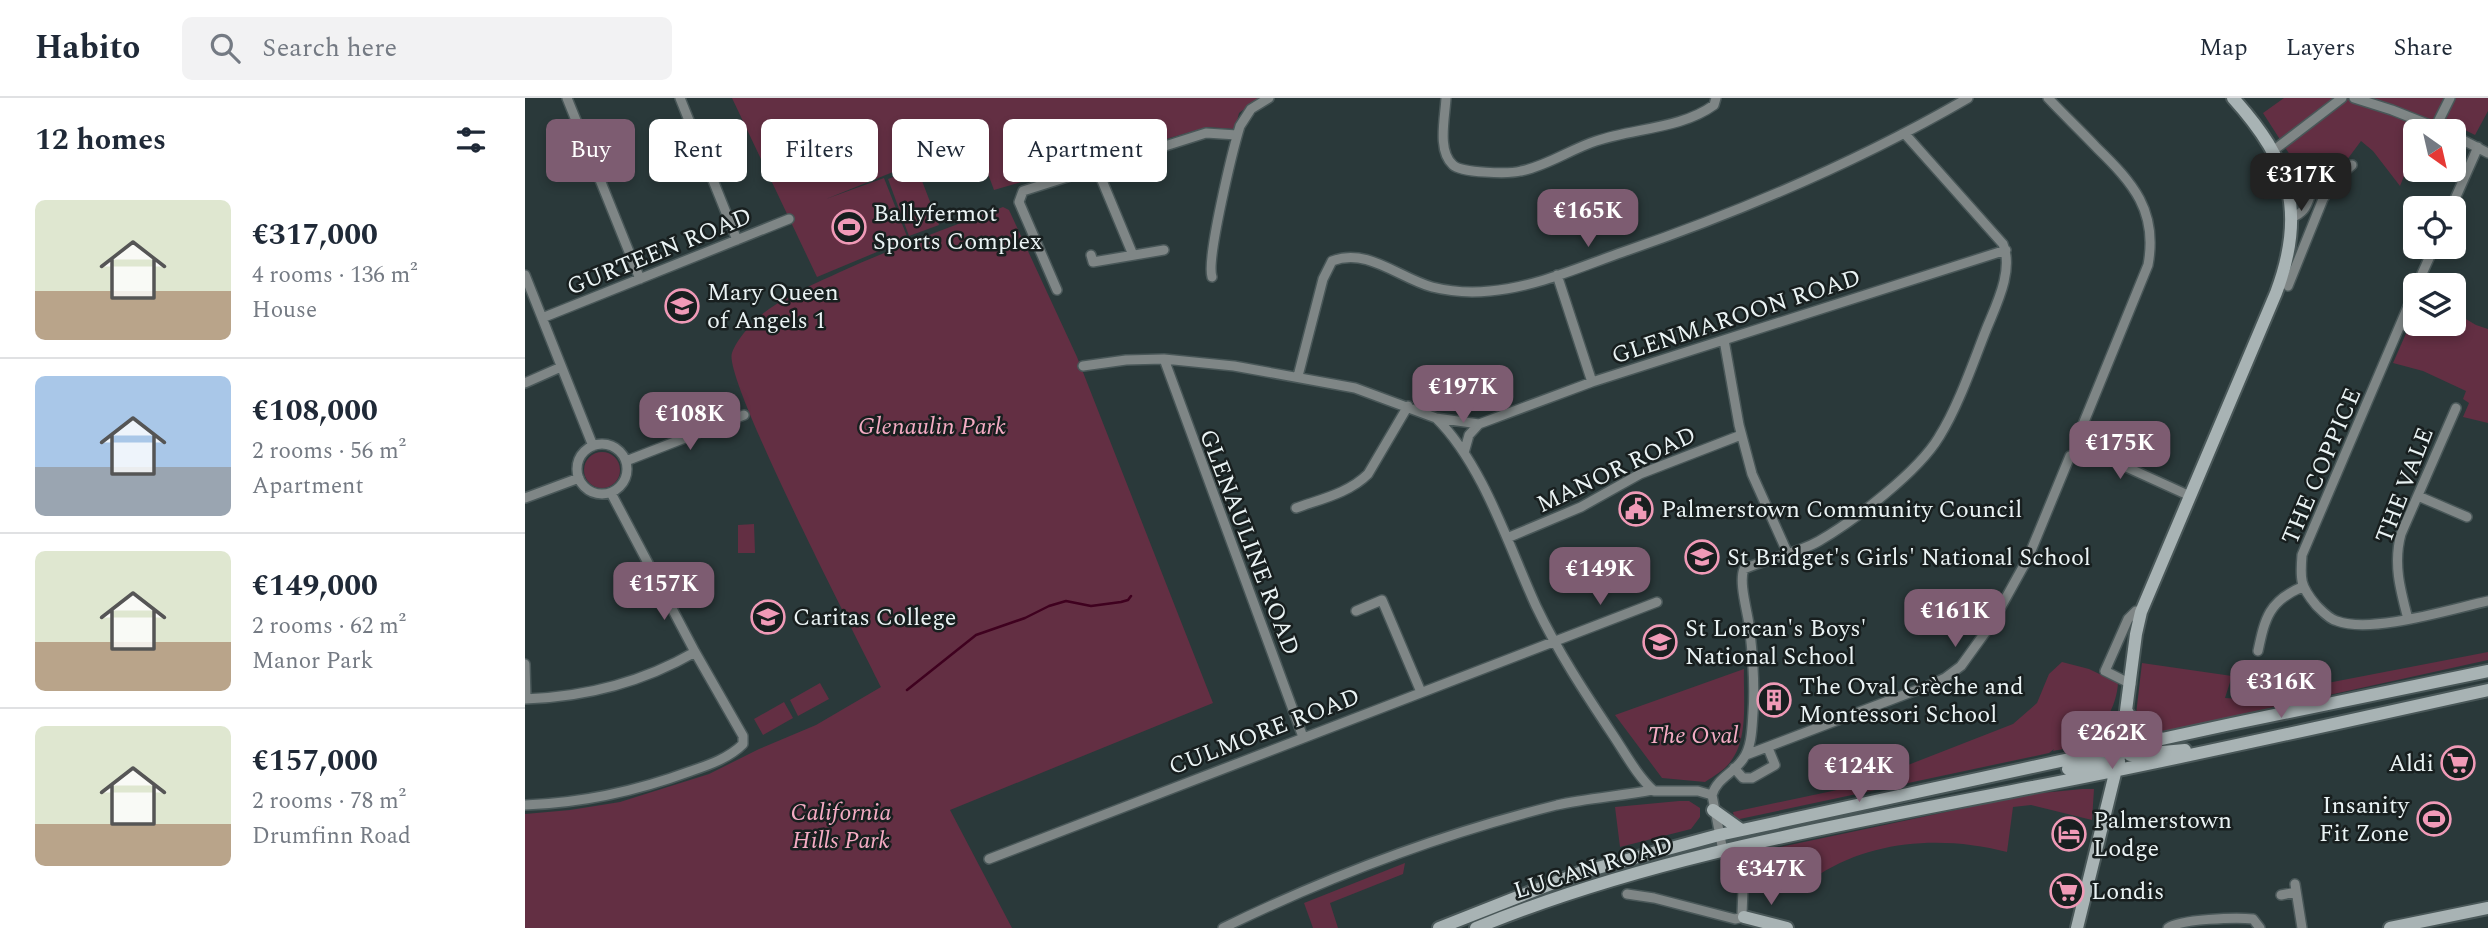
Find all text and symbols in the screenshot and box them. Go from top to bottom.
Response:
search box [182,17,672,80]
text: Habito [35,23,140,73]
text: Search here [262,28,397,68]
icon: search [206,29,244,67]
text: Map [2199,30,2248,66]
text: Layers [2286,30,2356,66]
text: Share [2394,30,2453,66]
text: 12 homes [35,117,166,163]
chip: Buy [546,119,635,182]
chip: Rent [649,119,747,182]
chip: Filters [761,119,878,182]
chip: New [892,119,989,182]
chip: Apartment [1003,119,1167,182]
north arrow [2403,119,2466,182]
map controls [2403,119,2466,336]
icon: filters [452,121,490,159]
pin: €317K [2252,153,2350,213]
text: €317K [2266,158,2336,193]
pin: €165K [1539,190,1637,249]
text: €165K [1553,194,1623,229]
place label: Ballyfermot Sports Complex [873,196,1042,260]
button: locate [2403,196,2466,259]
street label: GURTEEN ROAD [561,198,757,306]
sports icon: Ballyfermot Sports Complex [830,208,868,246]
text: €317,000 [252,212,378,258]
icon: home [91,228,175,312]
text: 4 rooms · 136 m² [252,258,418,293]
street label: GLENMAROON ROAD [1607,260,1866,374]
button: layers [2403,273,2466,336]
place label: Mary Queen of Angels 1 [707,275,839,339]
school or university icon: Mary Queen of Angels 1 [663,287,701,325]
text: House [252,293,317,328]
pin: €197K [1414,366,1512,425]
text: €197K [1428,370,1498,405]
street label: THE COPPICE [2273,382,2371,550]
text: €108,000 [252,388,378,434]
pin: €108K [641,392,739,452]
text: €108K [655,397,725,432]
icon: home [91,404,175,488]
park label: Glenaulin Park [858,409,1006,445]
street label: MANOR ROAD [1531,417,1702,523]
pin: €175K [2071,422,2169,481]
street label: THE VALE [2366,422,2444,549]
street label: GLENAULINE ROAD [1189,424,1309,661]
text: €175K [2085,426,2155,461]
text: 2 rooms · 56 m² [252,434,406,469]
text: Apartment [252,469,364,504]
public building icon: Palmerstown Community Council [1617,490,1655,528]
place label: Palmerstown Community Council [1661,492,2022,528]
school or university icon: St Bridget's Girls' National School [1683,538,1721,576]
place label: St Bridget's Girls' National School [1727,540,2091,576]
pin: €149K [1551,547,1649,607]
text: €149K [1565,552,1635,587]
pin: €157K [615,562,713,622]
text: €149,000 [252,563,378,609]
text: €157K [629,567,699,602]
icon: home [91,579,175,663]
pin: €161K [1906,589,2004,649]
text: €161K [1920,594,1990,629]
school or university icon: Caritas College [749,598,787,636]
place label: Caritas College [793,600,956,636]
text: 2 rooms · 62 m² [252,609,406,644]
place label: St Lorcan's Boys' National School [1685,611,1867,675]
school or university icon: St Lorcan's Boys' National School [1641,623,1679,661]
text: Manor Park [252,644,373,679]
pin: €316K [2232,660,2330,720]
text: €316K [2246,665,2316,700]
place label: The Oval Crèche and Montessori School [1799,669,2024,733]
street label: CULMORE ROAD [1163,679,1365,785]
building icon: The Oval Crèche and Montessori School [1755,681,1793,719]
pin: €262K [2063,712,2161,771]
text: €262K [2077,716,2147,751]
park label: The Oval [1647,718,1739,754]
text: €157,000 [252,738,378,784]
pin: €124K [1810,744,1908,804]
supermarket icon: Aldi [2439,744,2477,782]
place label: Aldi [2388,746,2434,782]
text: €124K [1824,749,1894,784]
icon: home [91,754,175,838]
text: 2 rooms · 78 m² [252,784,406,819]
place label: Insanity Fit Zone [2319,788,2410,852]
park label: California Hills Park [790,795,892,859]
sports icon: Insanity Fit Zone [2415,800,2453,838]
place label: Palmerstown Lodge [2093,803,2232,867]
hotel icon: Palmerstown Lodge [2050,815,2088,853]
text: Drumfinn Road [252,819,411,854]
street label: LUCAN ROAD [1509,827,1677,909]
pin: €347K [1722,848,1820,907]
text: €347K [1736,852,1806,887]
supermarket icon: Londis [2048,872,2086,910]
place label: Londis [2091,874,2164,910]

